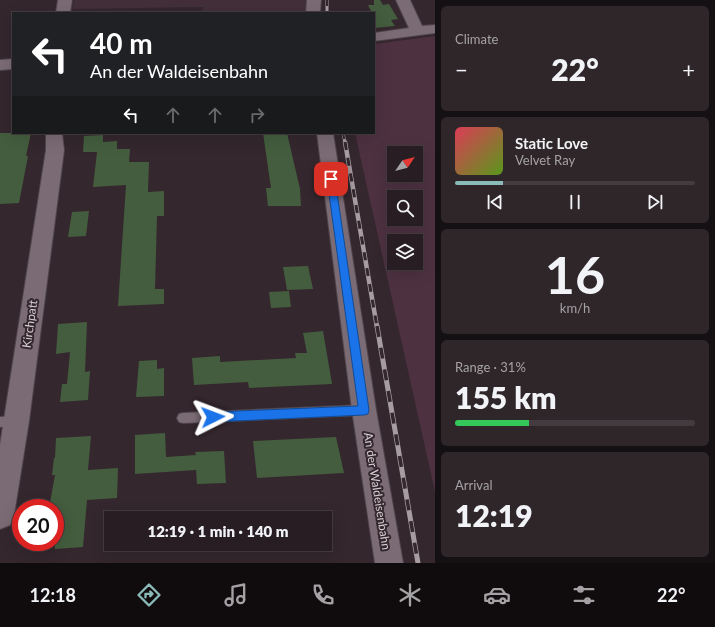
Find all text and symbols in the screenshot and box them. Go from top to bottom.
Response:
text: 40 m [90,26,153,60]
icon: left [24,28,76,80]
text: Climate [455,31,498,47]
text: 22° [551,51,599,87]
text: − [455,56,468,83]
text: + [682,56,695,83]
text: An der Waldeisenbahn [90,60,268,82]
icon: left [120,104,142,126]
icon: ahead [162,104,184,126]
icon: ahead [204,104,226,126]
icon: right [246,104,268,126]
text: Static Love [515,134,588,152]
north arrow [387,146,423,182]
map controls [387,146,423,270]
text: Velvet Ray [515,152,575,168]
pin [314,162,348,196]
icon: arrive [320,168,342,190]
button: search [387,190,423,226]
icon: previous [484,191,506,213]
icon: pause [564,191,586,213]
icon: next [644,191,666,213]
button: layers [387,234,423,270]
text: 16 [545,243,605,305]
street label: Kirchpatt [19,298,40,349]
text: km/h [560,300,590,316]
text: Range · 31% [455,359,526,375]
text: 155 km [455,379,556,415]
position arrow [192,396,234,438]
street label: An der Waldeisenbahn [361,431,394,551]
text: Arrival [455,477,492,493]
text: 12:19 [455,497,533,533]
speed limit sign: 20 [12,499,64,551]
text: 12:19 · 1 min · 140 m [147,522,289,540]
icon: directions [135,581,163,609]
icon: music [222,581,250,609]
icon: phone [309,581,337,609]
icon: climate [396,581,424,609]
icon: car [483,581,511,609]
icon: filters [570,581,598,609]
text: 12:18 [30,584,76,606]
text: 22° [657,584,685,606]

